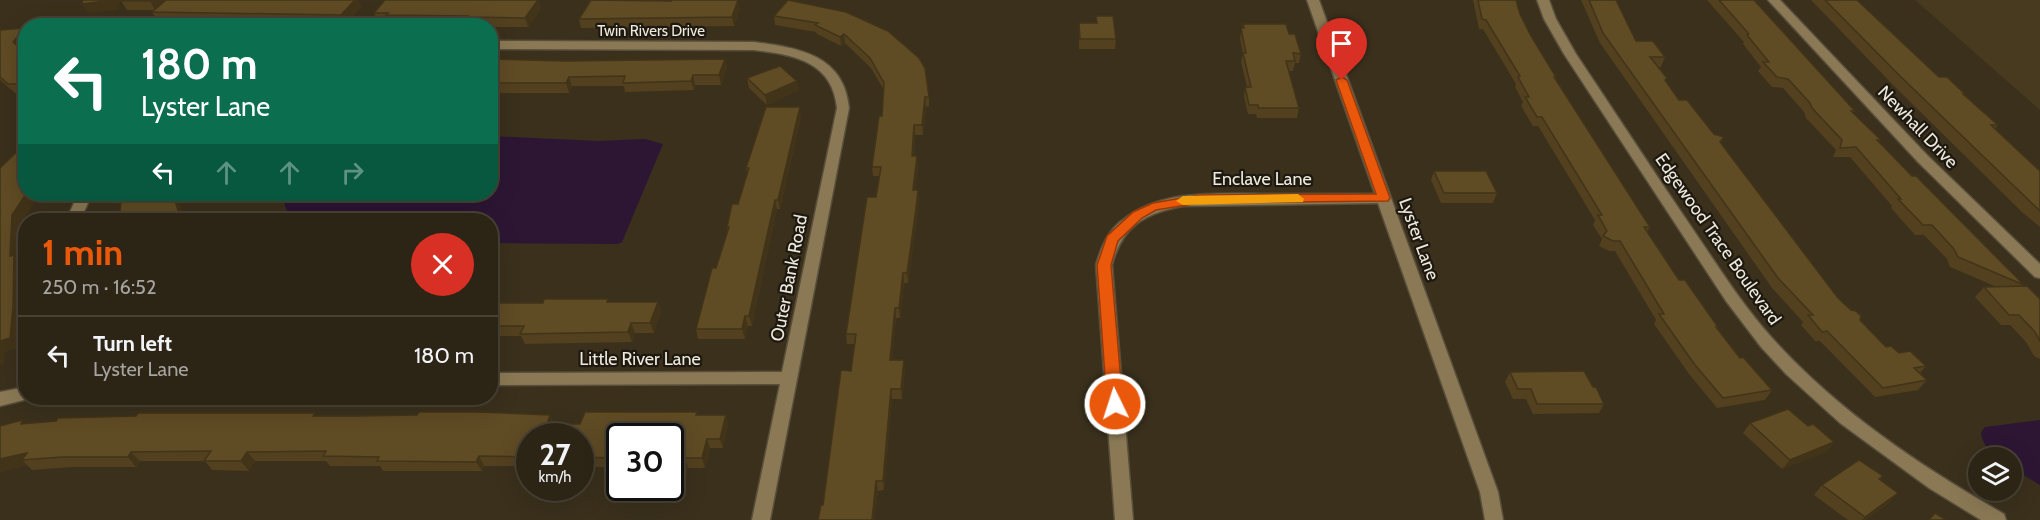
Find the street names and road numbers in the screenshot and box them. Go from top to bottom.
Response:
street label: Twin Rivers Drive [597,22,705,40]
street label: Newhall Drive [1873,81,1963,173]
street label: Edgewood Trace Boulevard [1650,149,1786,329]
street label: Enclave Lane [1212,168,1312,190]
street label: Lyster Lane [1394,195,1444,283]
street label: Outer Bank Road [766,213,812,343]
street label: Little River Lane [579,348,701,370]

